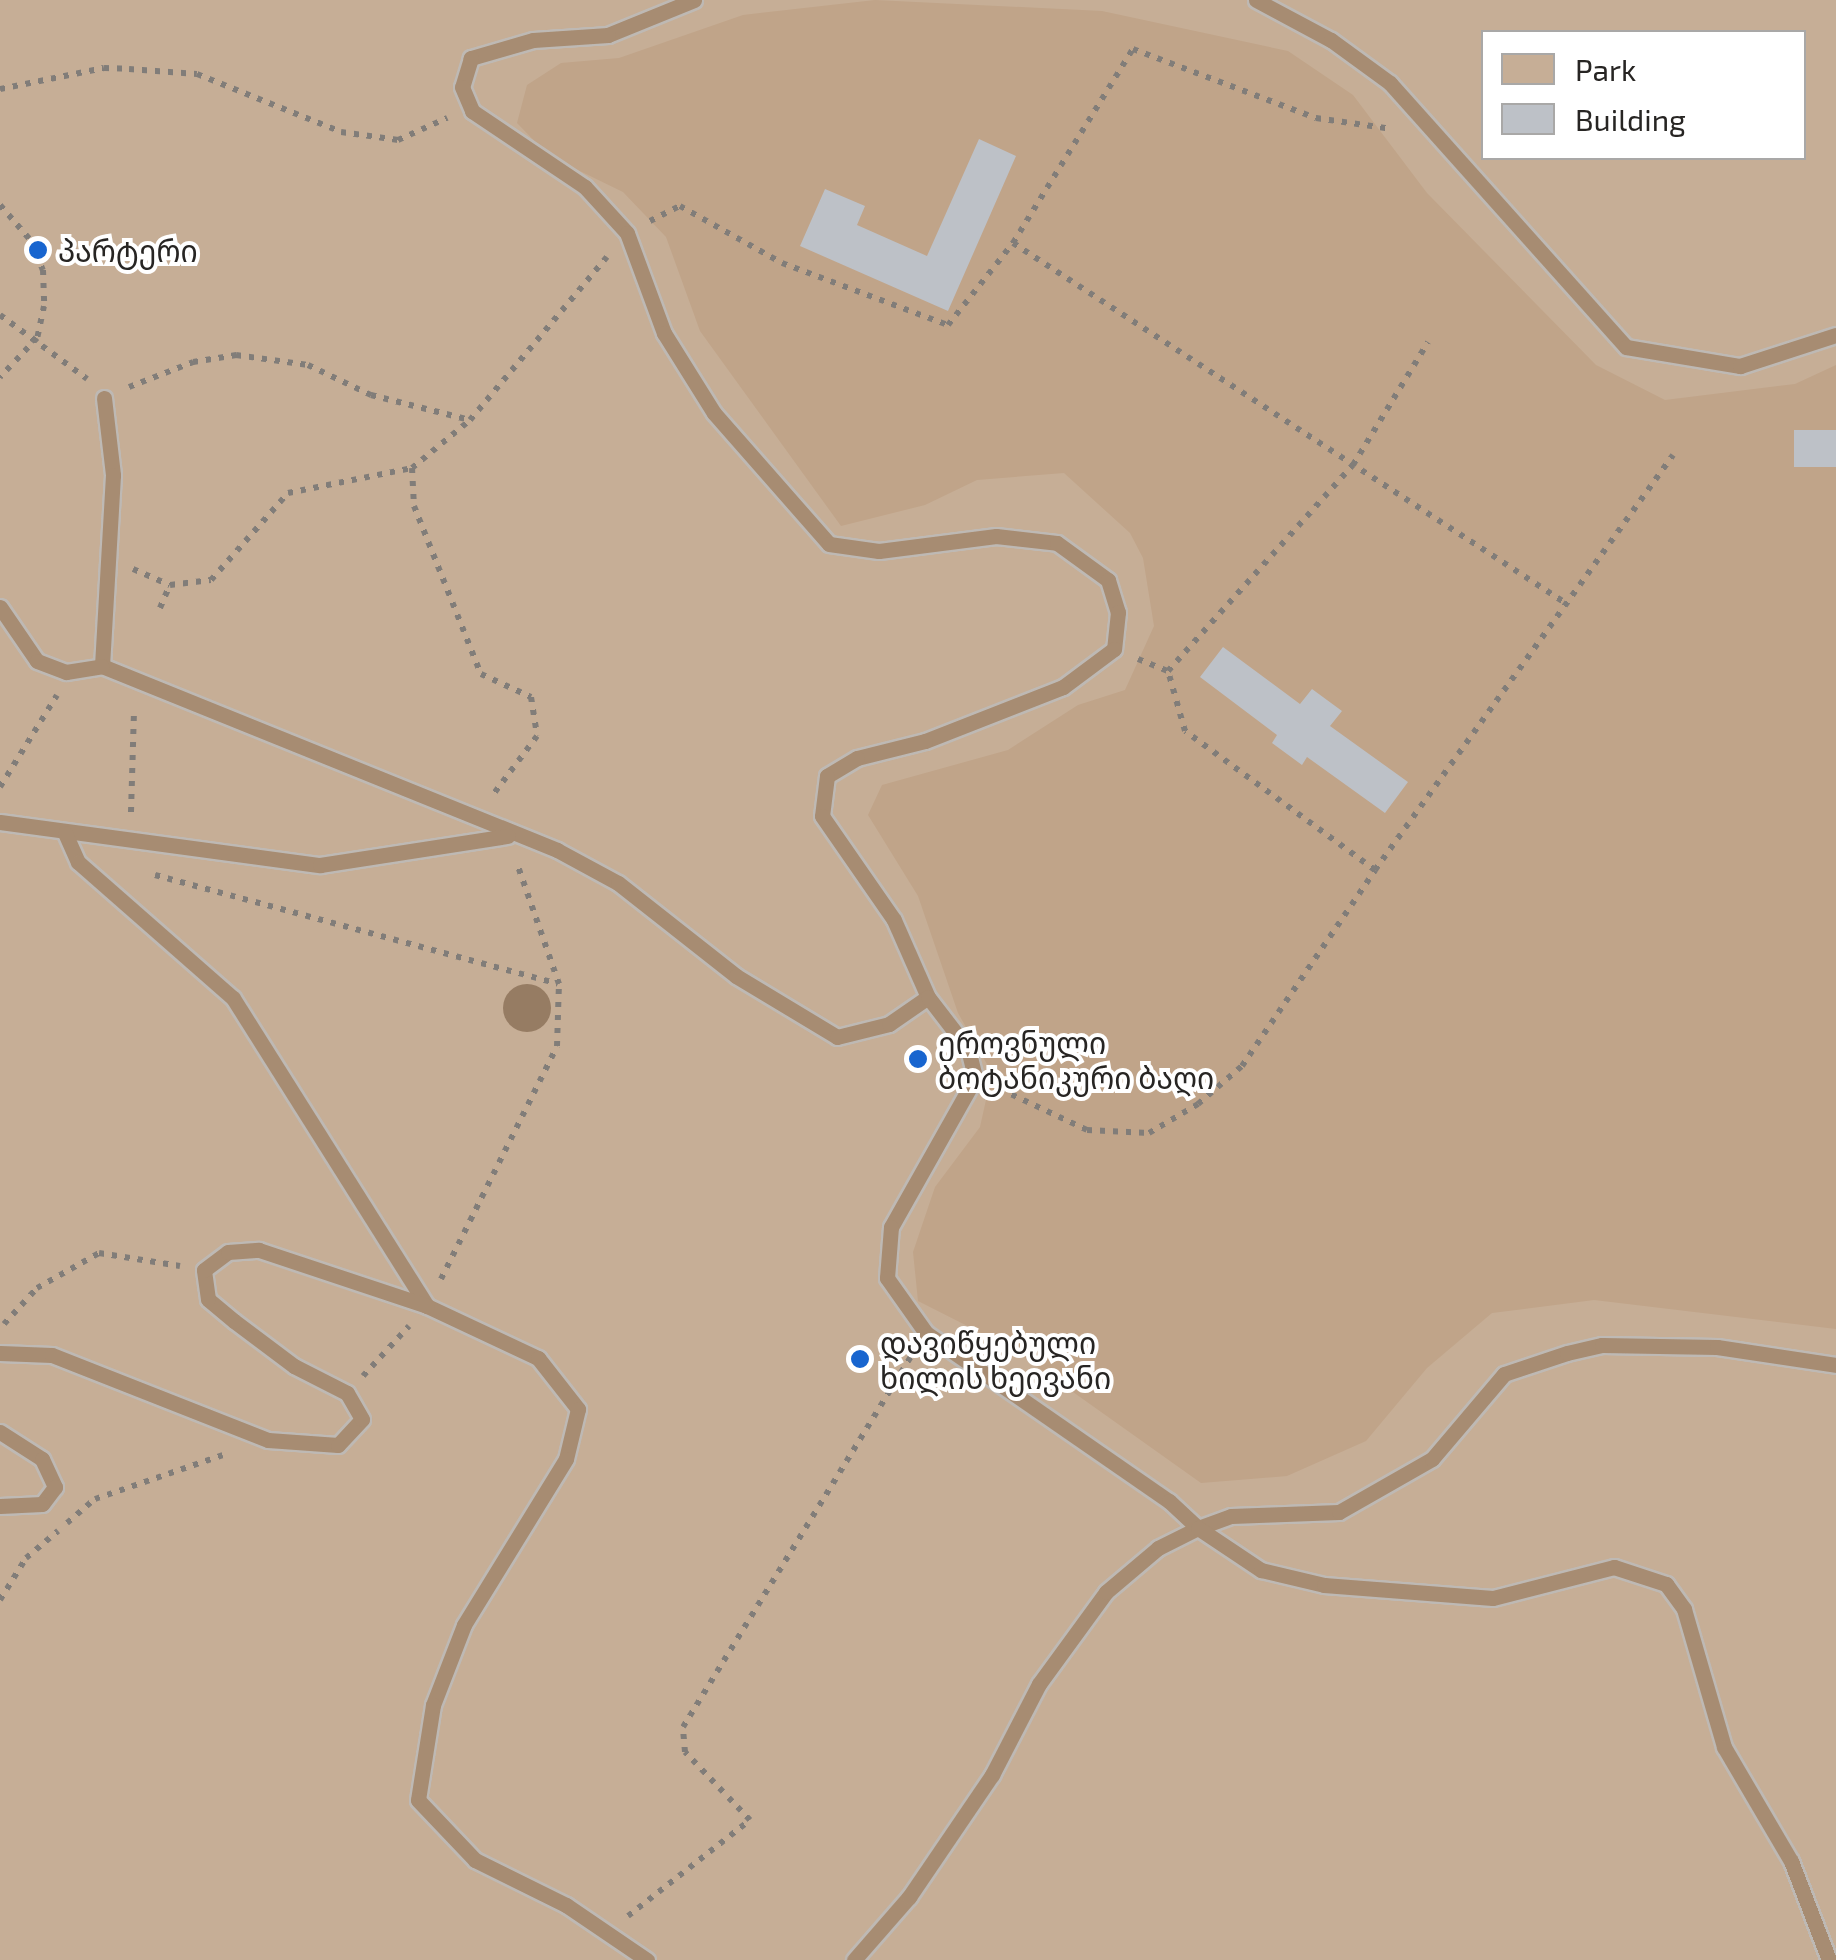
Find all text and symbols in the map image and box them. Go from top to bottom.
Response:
legend [1481,30,1806,160]
text: Park [1575,51,1636,87]
text: Building [1575,101,1686,137]
place label: პარტერი [58,232,198,268]
marker: პარტერი [27,239,49,261]
place label: ეროვნული ბოტანიკური ბაღი [938,1024,1214,1094]
marker: ეროვნული ბოტანიკური ბაღი [907,1048,929,1070]
place label: დავიწყებული ხილის ხეივანი [880,1324,1111,1394]
marker: დავიწყებული ხილის ხეივანი [849,1348,871,1370]

